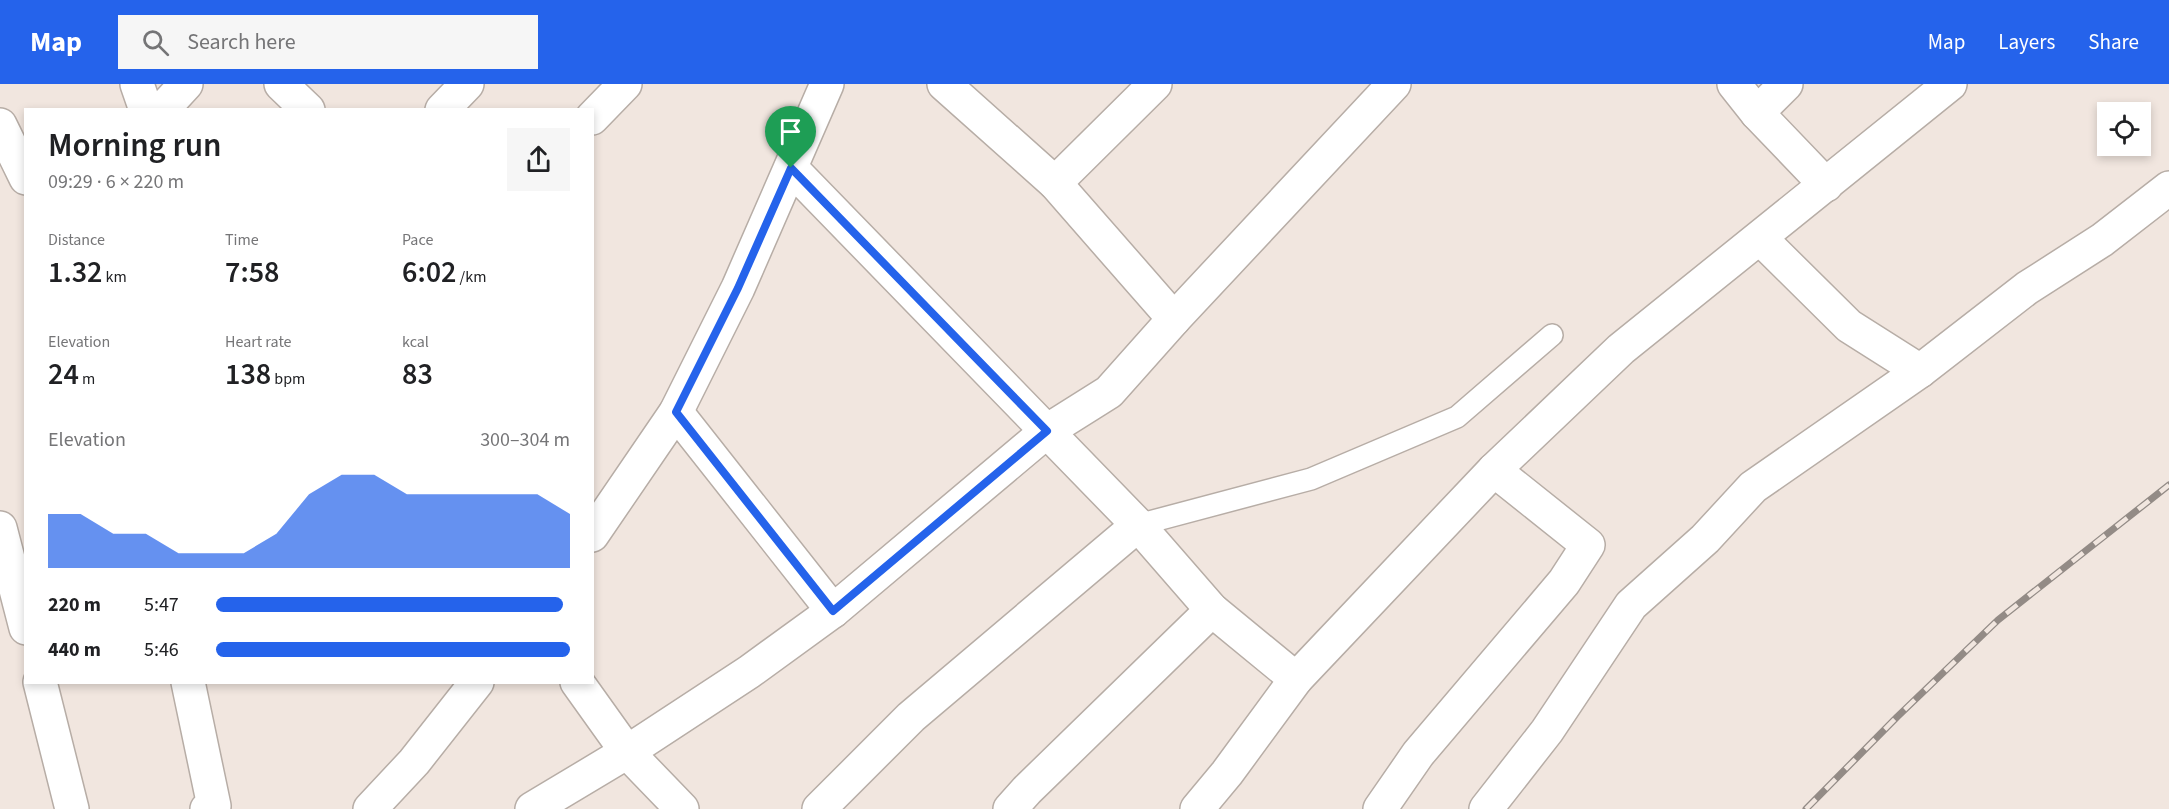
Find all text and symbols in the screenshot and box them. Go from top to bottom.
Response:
search box [118,15,538,69]
text: Map [30,22,82,62]
icon: search [139,26,172,59]
text: Search here [187,26,296,58]
text: Map [1928,27,1965,57]
text: Layers [1998,27,2055,57]
text: Share [2088,27,2139,57]
map controls [2097,102,2151,156]
button: locate [2097,102,2151,156]
pin [765,106,816,168]
icon: arrive [774,115,807,148]
text: Morning run [48,122,222,169]
button: share [507,128,570,191]
text: 09:29 · 6 × 220 m [48,168,184,196]
text: Distance [48,229,105,251]
text: Time [225,229,259,251]
text: Pace [402,229,433,251]
text: 1.32 [48,251,102,294]
text: 7:58 [225,251,279,294]
text: 6:02 [402,251,456,294]
text: km [102,266,127,288]
text: /km [456,266,486,288]
text: Elevation [48,331,110,353]
text: Heart rate [225,331,292,353]
text: kcal [402,331,429,353]
text: 24 [48,353,79,396]
text: 138 [225,353,271,396]
text: 83 [402,353,433,396]
text: m [79,368,95,390]
text: bpm [271,368,305,390]
text: Elevation [48,426,126,454]
text: 300–304 m [480,426,570,454]
text: 220 m [48,591,101,619]
text: 5:47 [144,591,179,619]
text: 440 m [48,636,101,664]
text: 5:46 [144,636,179,664]

